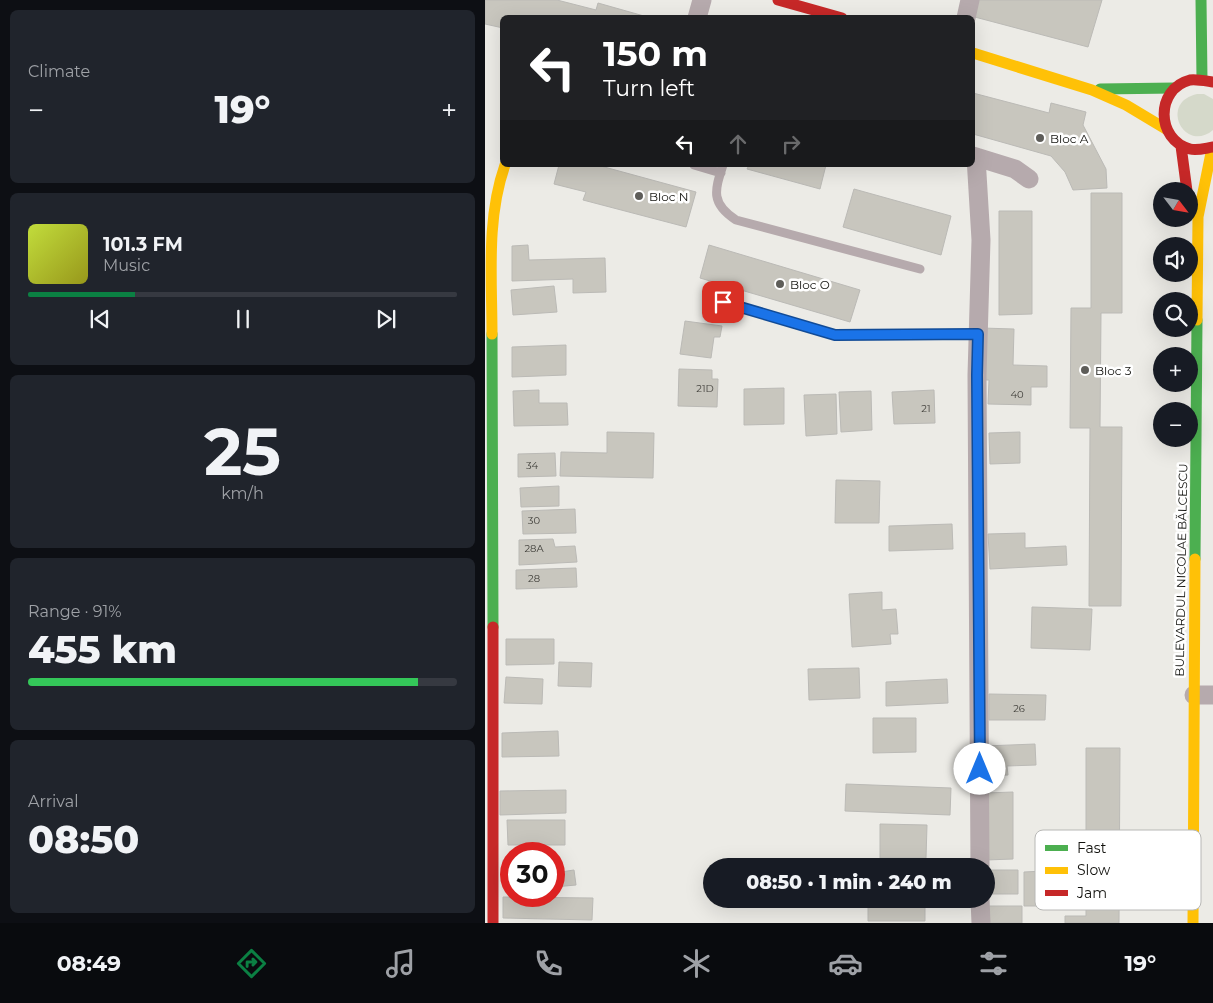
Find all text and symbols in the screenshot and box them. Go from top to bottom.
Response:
text: 150 m [603,32,708,75]
icon: left [520,35,585,100]
text: Climate [28,62,90,81]
text: Turn left [603,75,695,102]
text: 19° [215,86,270,133]
text: − [28,93,44,127]
text: + [441,93,457,127]
icon: left [671,130,699,158]
icon: ahead [724,130,752,158]
icon: right [777,130,805,158]
place label: Bloc A [1050,131,1089,146]
marker: Bloc A [1034,132,1046,144]
north arrow [1153,182,1197,228]
map controls [1153,182,1198,447]
place label: Bloc N [649,189,688,204]
marker: Bloc N [633,190,645,202]
text: 101.3 FM [103,233,183,256]
button: sound [1153,237,1198,282]
text: Music [103,256,150,275]
place label: Bloc O [790,277,830,292]
marker: Bloc O [774,278,786,290]
pin [702,281,744,323]
icon: arrive [709,288,737,316]
button: search [1153,292,1198,337]
icon: previous [86,305,114,333]
icon: pause [229,305,257,333]
icon: next [372,305,400,333]
button: + [1153,347,1198,392]
place label: Bloc 3 [1095,363,1132,378]
marker: Bloc 3 [1079,364,1091,376]
house number: 21D [696,382,714,395]
house number: 40 [1010,388,1024,401]
house number: 21 [921,402,931,415]
button: − [1153,402,1198,447]
text: 25 [204,412,281,491]
house number: 34 [526,459,539,472]
street label: BULEVARDUL NICOLAE BĂLCESCU [1172,463,1190,677]
text: km/h [221,484,264,503]
house number: 30 [528,514,541,527]
house number: 28A [524,542,544,555]
house number: 28 [528,572,540,585]
text: Range · 91% [28,602,122,621]
text: 455 km [28,626,177,673]
house number: 26 [1013,702,1025,715]
position arrow [953,742,1005,794]
text: Arrival [28,792,78,811]
text: 08:50 [28,816,139,863]
legend [1035,830,1201,910]
text: Fast [1077,839,1107,857]
speed limit sign: 30 [500,842,565,907]
text: Slow [1077,861,1111,879]
text: 08:50 · 1 min · 240 m [746,871,952,894]
text: Jam [1076,884,1107,902]
icon: directions [234,946,269,981]
icon: music [383,946,418,981]
icon: phone [531,946,566,981]
icon: climate [679,946,714,981]
icon: car [828,946,863,981]
icon: filters [976,946,1011,981]
text: 08:49 [57,950,121,977]
text: 19° [1124,950,1156,977]

